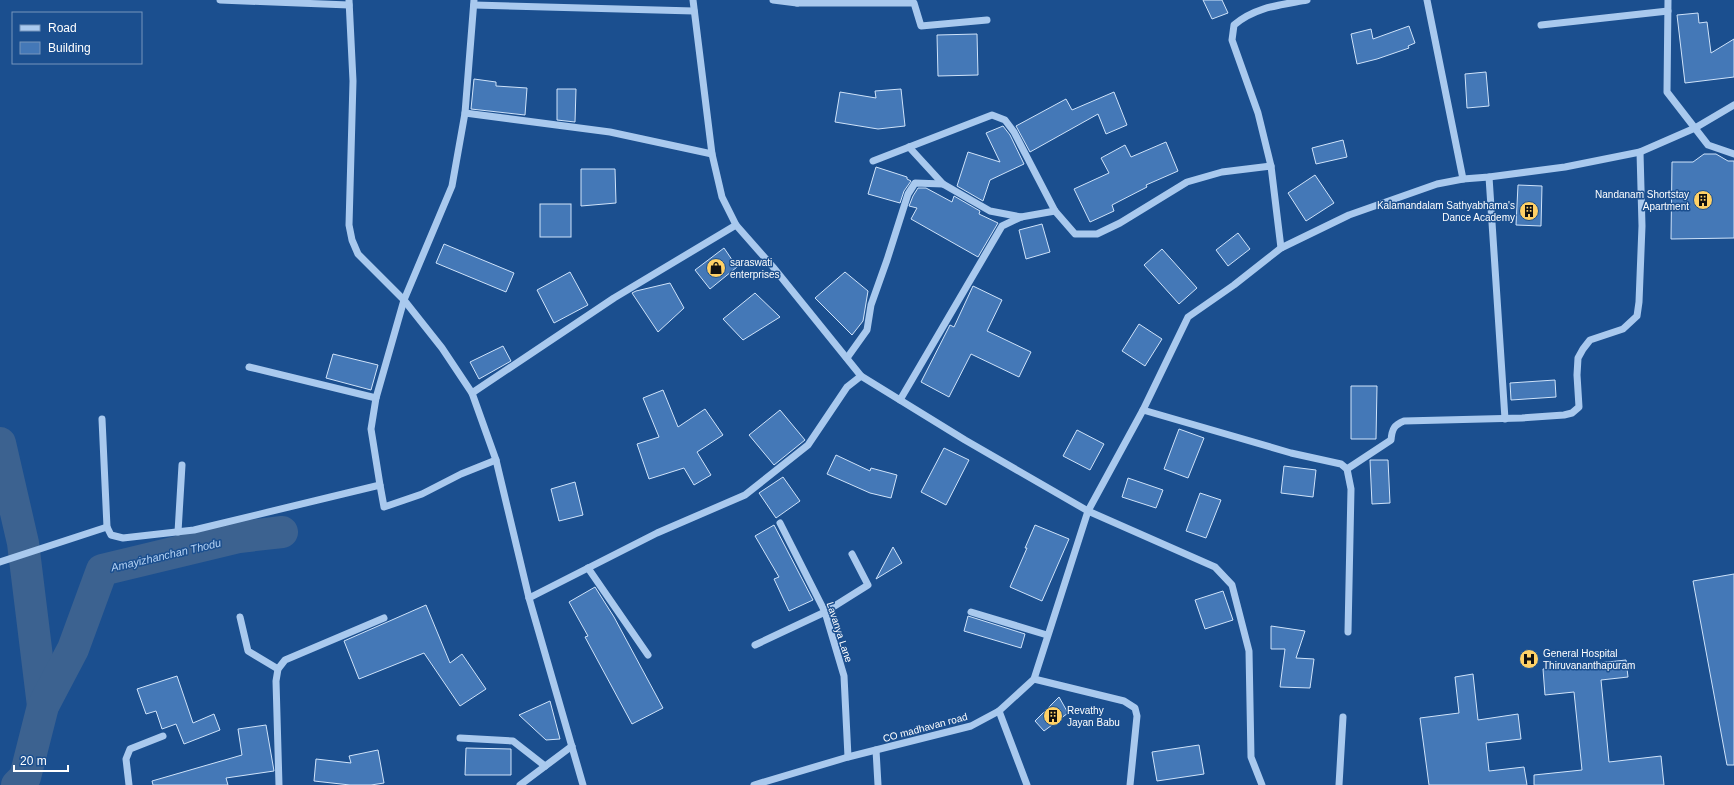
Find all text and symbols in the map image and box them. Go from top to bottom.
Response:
legend [12,12,142,64]
text: Road [48,21,77,35]
text: Building [48,41,91,55]
place label: Nandanam Shortstay Apartment [1595,189,1689,212]
building icon: Nandanam Shortstay Apartment [1692,189,1714,211]
place label: Kalamandalam Sathyabhama's Dance Academy [1377,200,1515,223]
building icon: Kalamandalam Sathyabhama's Dance Academy [1518,200,1540,222]
shop icon: saraswati enterprises [705,257,727,279]
place label: saraswati enterprises [730,257,779,280]
water label: Amayizhanchan Thodu [109,536,222,574]
street label: Lavanya Lane [825,601,855,664]
hospital icon: General Hospital Thiruvananthapuram [1518,648,1540,670]
place label: General Hospital Thiruvananthapuram [1543,648,1635,671]
building icon: Revathy Jayan Babu [1042,705,1064,727]
place label: Revathy Jayan Babu [1067,705,1120,728]
street label: CO madhavan road [882,711,969,744]
scale bar [14,747,68,773]
text: 20 m [20,754,47,768]

